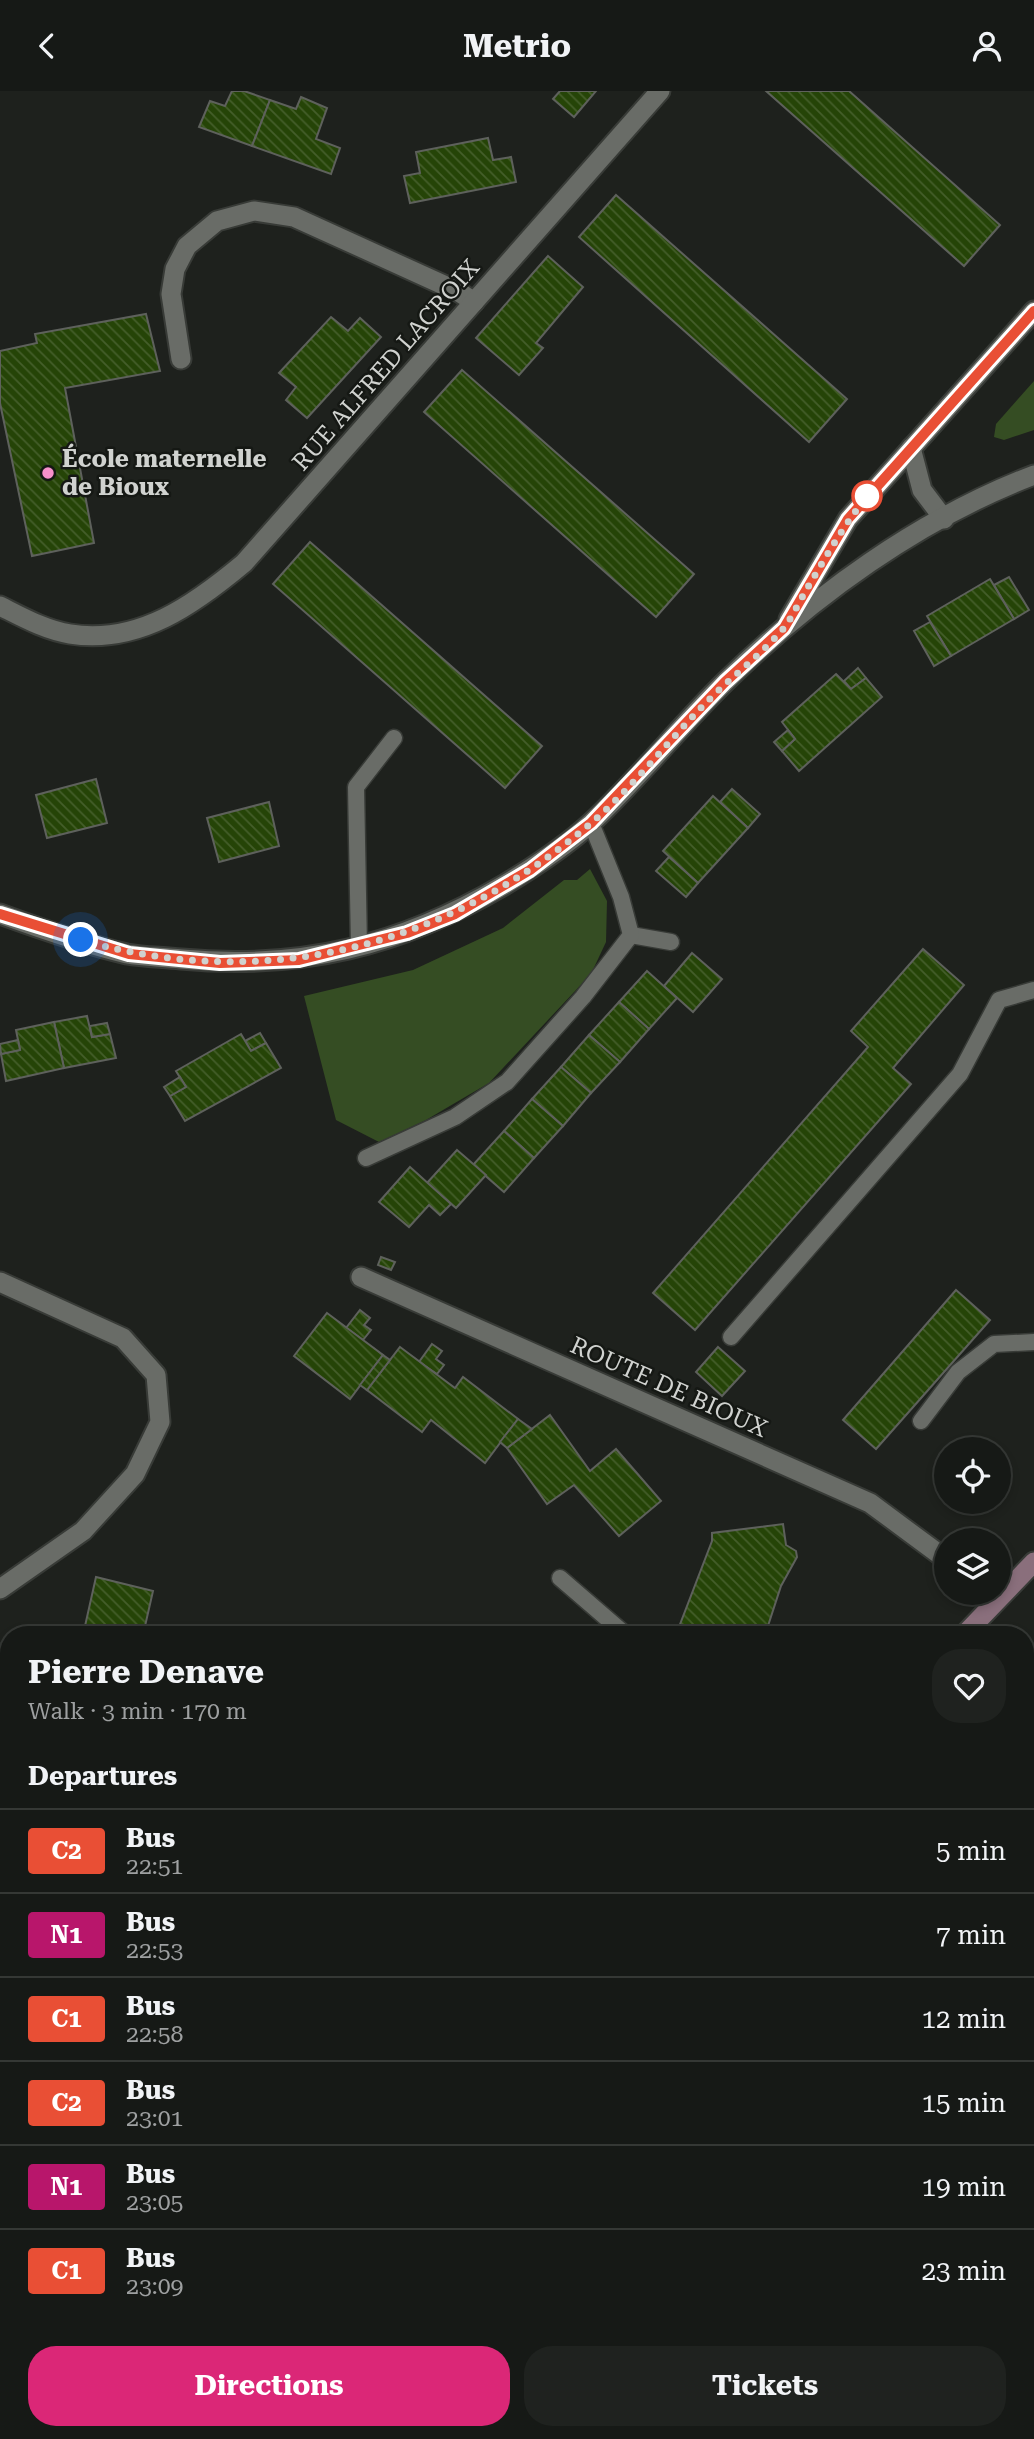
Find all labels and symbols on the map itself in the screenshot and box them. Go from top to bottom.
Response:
street label: RUE ALFRED LACROIX [287,254,485,476]
place label: École maternelle de Bioux [62,443,267,501]
marker: École maternelle de Bioux [40,465,56,481]
unlabelled marker [852,481,882,511]
your location [63,922,98,957]
street label: ROUTE DE BIOUX [566,1331,772,1443]

